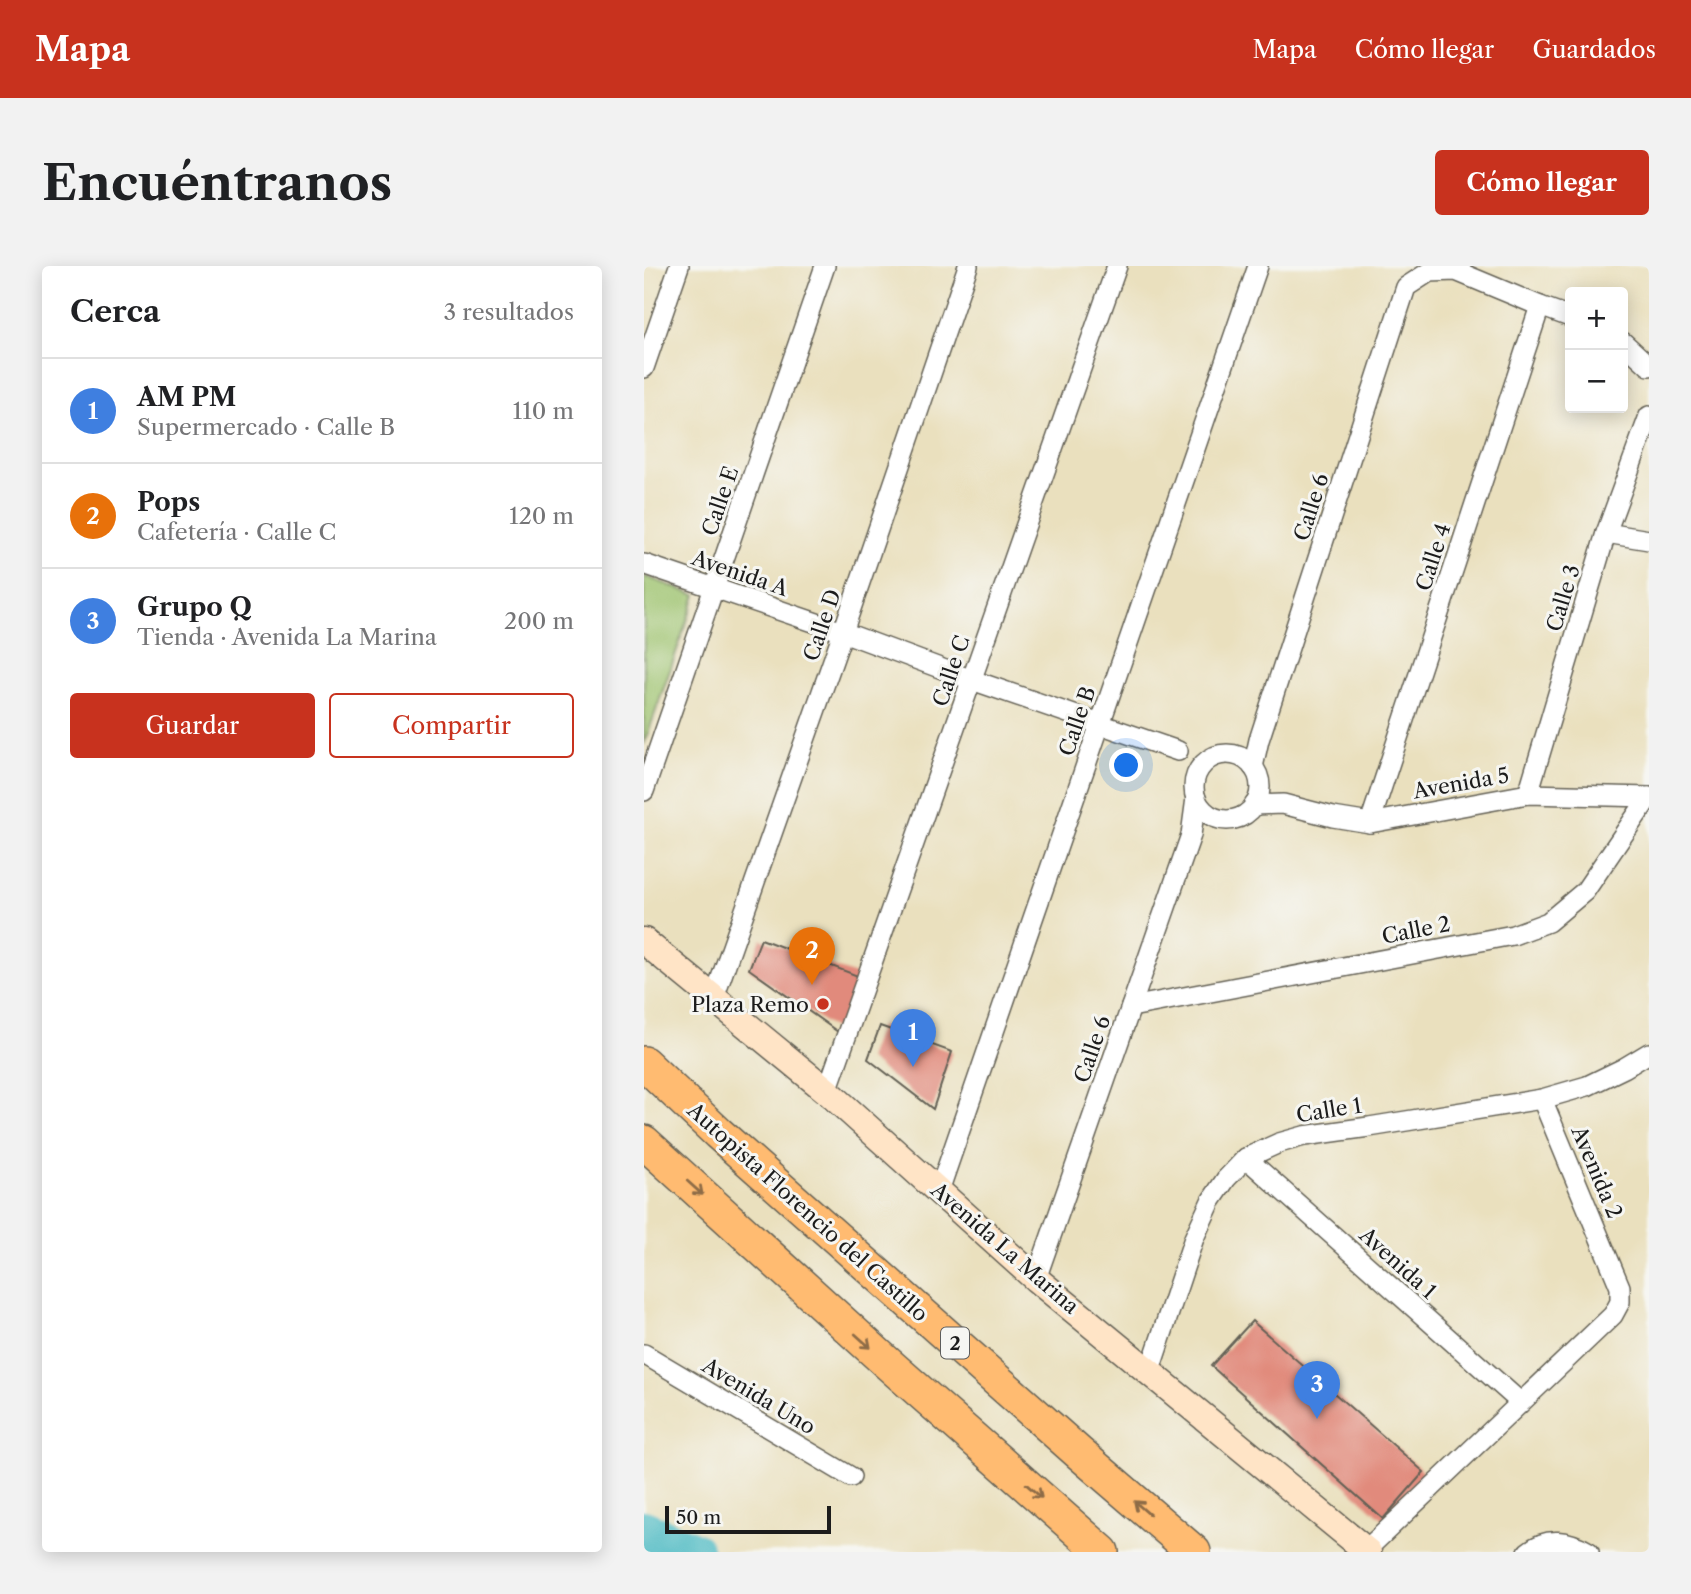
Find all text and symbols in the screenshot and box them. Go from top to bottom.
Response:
text: Mapa [35,29,130,70]
text: Mapa [1252,35,1317,64]
text: Cómo llegar [1355,35,1494,64]
text: Guardados [1532,35,1656,64]
button: Cómo llegar [1435,150,1649,215]
text: Encuéntranos [42,152,392,213]
map controls [1565,287,1628,413]
button: + [1565,287,1628,350]
text: Cerca [70,293,160,330]
text: 3 resultados [444,298,574,326]
button: − [1565,350,1628,413]
text: AM PM [137,381,236,413]
text: 1 [88,397,98,425]
text: 110 m [513,397,574,425]
text: Supermercado · Calle B [137,413,395,441]
street label: Calle E [697,463,743,539]
street label: Calle 6 [1288,470,1334,544]
text: Pops [137,486,200,518]
text: 2 [86,502,100,530]
text: 120 m [509,502,574,530]
text: Cafetería · Calle C [137,518,336,546]
street label: Calle 4 [1410,520,1456,594]
street label: Avenida A [688,545,792,601]
street label: Calle 3 [1541,562,1585,634]
street label: Calle D [798,586,846,664]
text: Grupo Q [137,591,252,623]
text: 3 [87,607,100,635]
text: 200 m [504,607,574,635]
text: Tienda · Avenida La Marina [137,623,437,651]
street label: Calle C [927,632,975,710]
street label: Calle B [1053,683,1101,759]
button: Guardar [70,693,315,758]
button: Compartir [329,693,574,758]
your location [1109,748,1143,782]
street label: Avenida 5 [1410,762,1511,804]
street label: Calle 2 [1380,911,1452,949]
pin: 2 [789,927,835,985]
place label: Plaza Remo [691,992,809,1017]
marker: Plaza Remo [815,996,831,1012]
pin: 1 [890,1009,936,1067]
street label: Calle 6 [1069,1012,1115,1086]
street label: Calle 1 [1294,1092,1364,1128]
street label: Autopista Florencio del Castillo [682,1097,933,1327]
street label: Avenida 2 [1566,1121,1628,1222]
street label: Avenida La Marina [925,1176,1085,1319]
one-way arrow [685,1180,703,1196]
street label: Avenida 1 [1354,1221,1442,1304]
road number: 2 [941,1328,969,1358]
one-way arrow [854,1333,872,1349]
street label: Avenida Uno [697,1352,820,1439]
pin: 3 [1294,1361,1340,1419]
one-way arrow [1024,1483,1042,1499]
one-way arrow [1134,1500,1152,1516]
scale bar [665,1503,831,1535]
text: 50 m [676,1506,721,1529]

